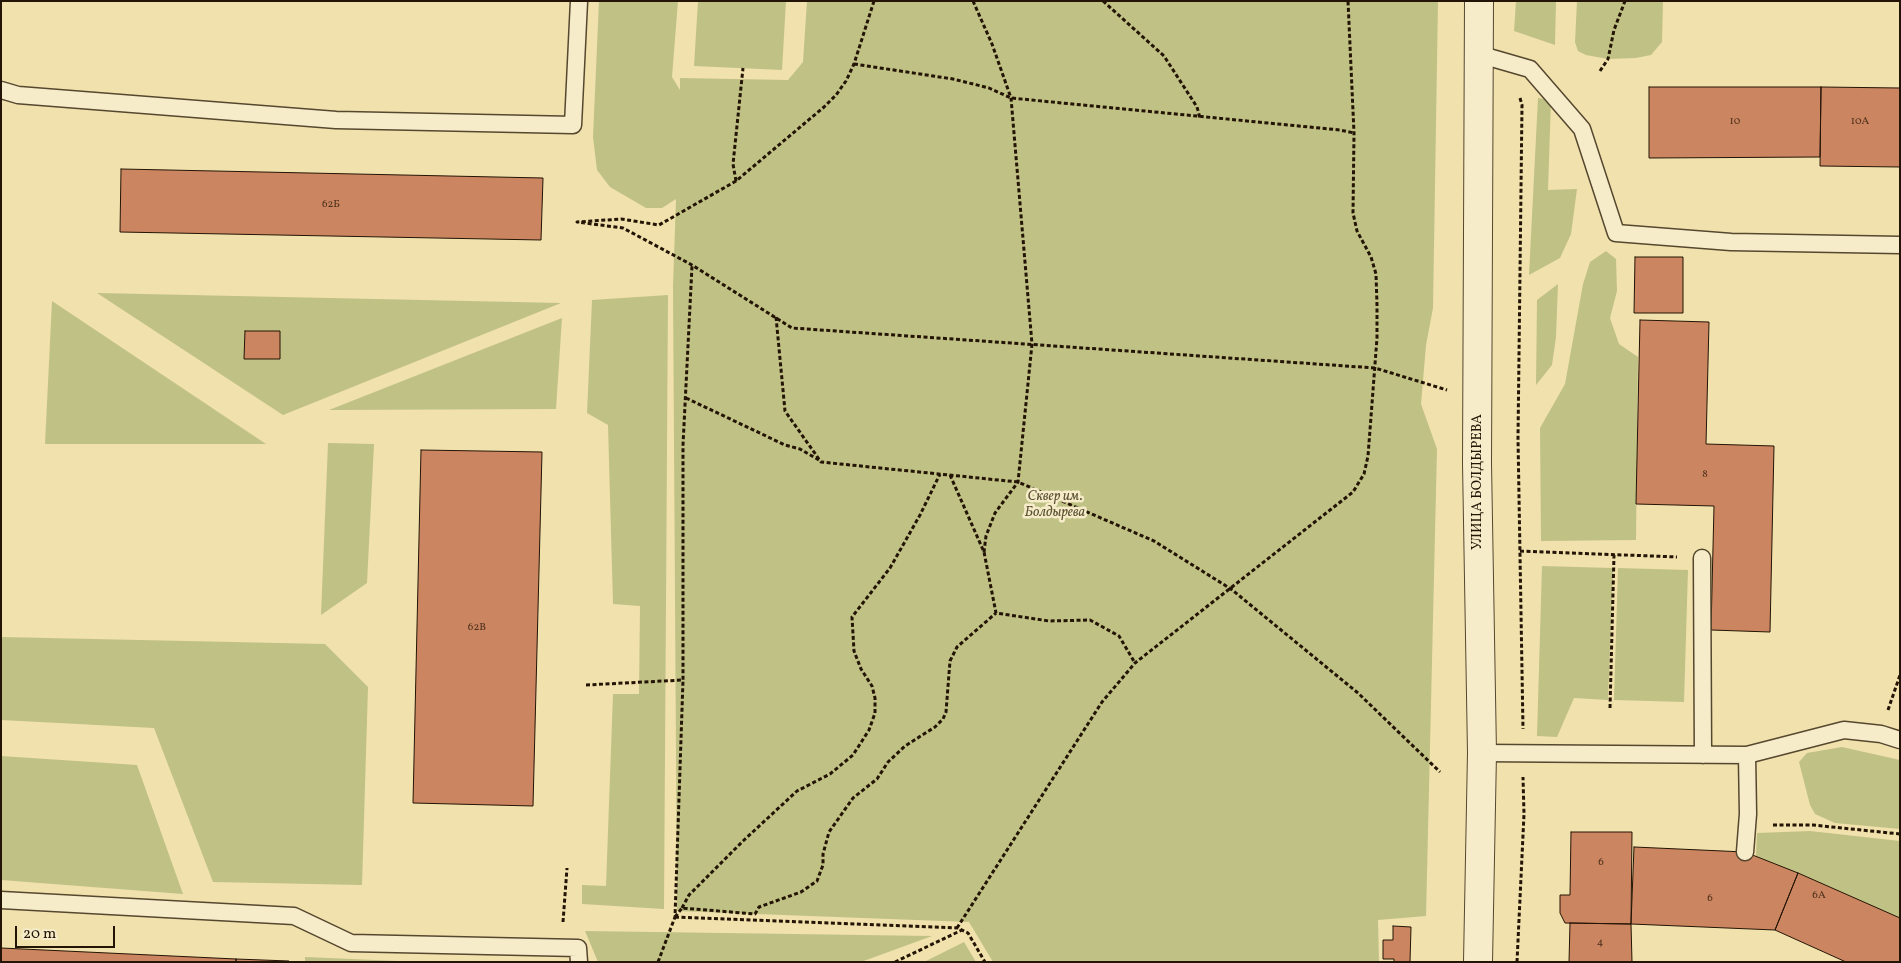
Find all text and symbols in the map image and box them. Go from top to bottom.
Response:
house number: 10 [1730,115,1740,129]
house number: 10А [1851,115,1869,129]
house number: 62Б [322,198,340,212]
street label: УЛИЦА БОЛДЫРЕВА [1470,414,1486,550]
house number: 8 [1702,468,1708,482]
park label: Сквер им. Болдырева [1025,489,1085,522]
house number: 62В [468,621,486,635]
house number: 6 [1598,856,1604,870]
house number: 6А [1812,889,1826,903]
house number: 6 [1707,892,1713,906]
scale bar [18,916,118,948]
text: 20 m [23,924,56,945]
house number: 4 [1597,936,1603,950]

